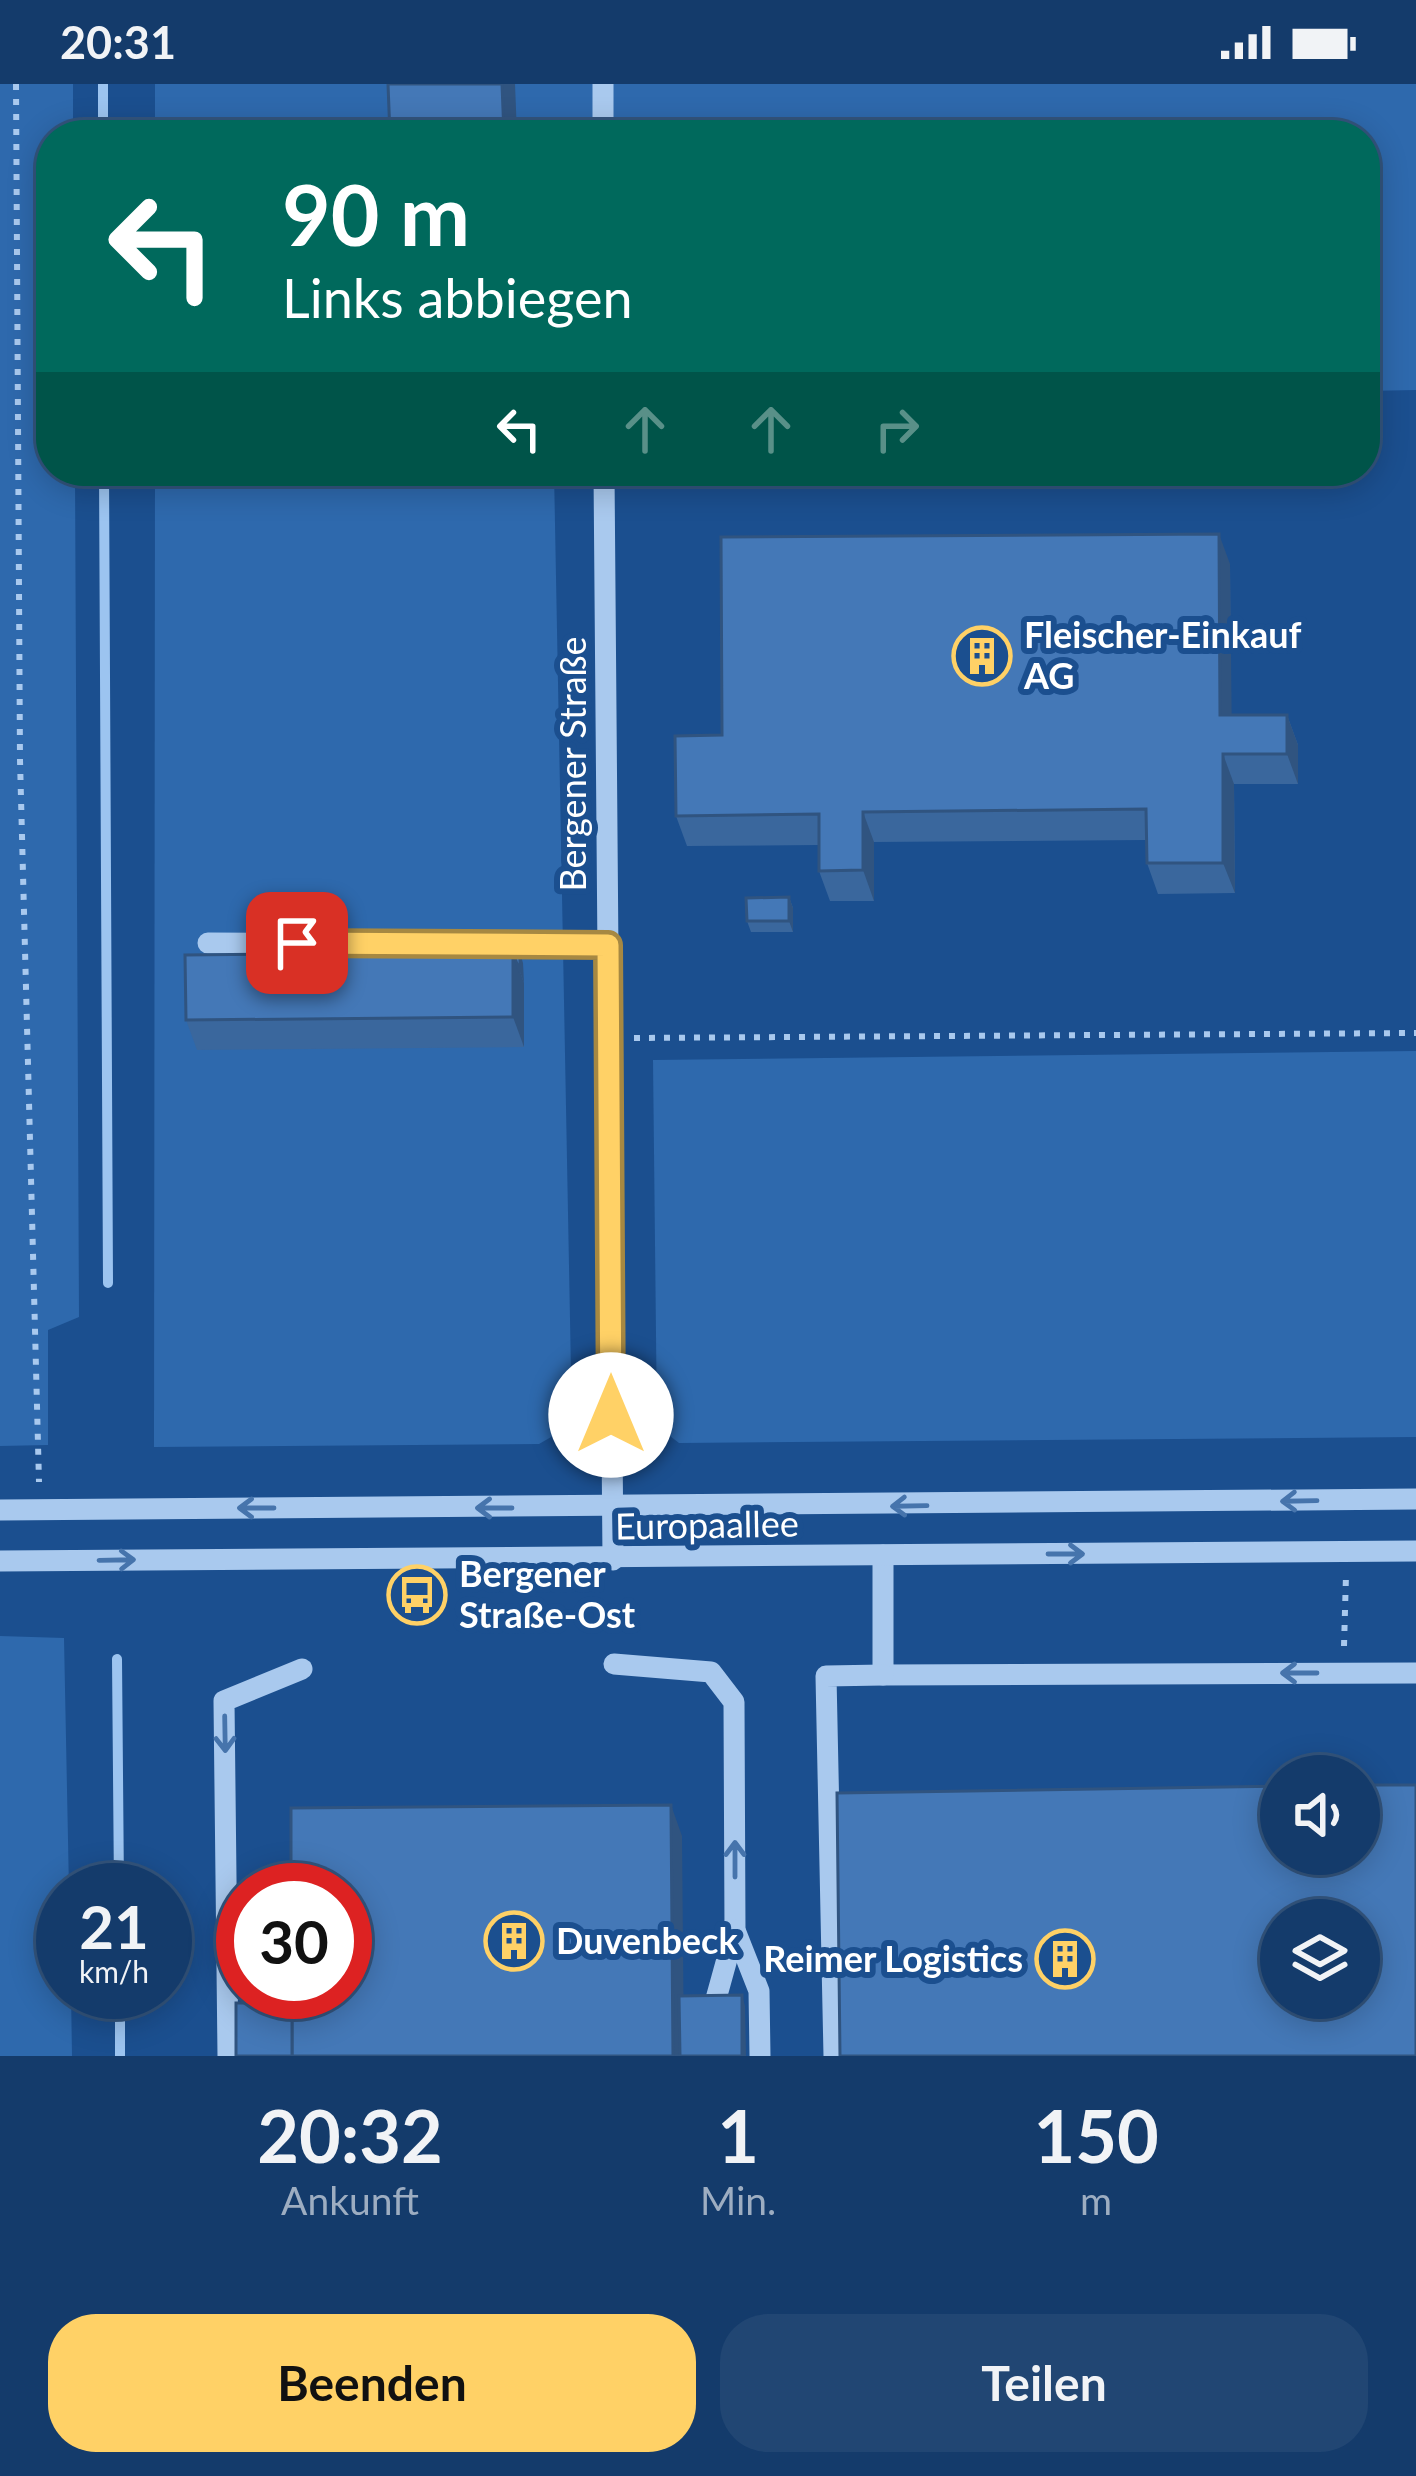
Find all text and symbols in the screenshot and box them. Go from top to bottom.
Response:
text: 20:31 [60,15,176,69]
text: 90 m [282,163,470,264]
icon: left [84,168,240,324]
text: Links abbiegen [282,265,633,330]
icon: left [486,396,552,462]
icon: ahead [612,396,678,462]
icon: ahead [738,396,804,462]
icon: right [864,396,930,462]
place label: Fleischer-Einkauf AG [1023,612,1302,697]
building icon: Fleischer-Einkauf AG [951,625,1013,687]
street label: Bergener Straße [550,636,594,892]
pin [246,892,348,994]
icon: arrive [264,910,330,976]
position arrow [548,1352,674,1478]
one-way arrow [1280,1490,1319,1512]
one-way arrow [890,1494,929,1517]
one-way arrow [237,1497,276,1519]
one-way arrow [475,1497,514,1519]
street label: Europaallee [615,1500,799,1548]
one-way arrow [1046,1542,1085,1565]
one-way arrow [97,1548,136,1571]
place label: Bergener Straße-Ost [459,1551,636,1636]
bus stop icon: Bergener Straße-Ost [386,1564,448,1626]
one-way arrow [1280,1662,1319,1684]
one-way arrow [213,1714,236,1753]
map controls [1260,1755,1380,2019]
button: sound [1260,1755,1380,1875]
one-way arrow [724,1840,746,1879]
speed limit sign: 30 [216,1863,372,2019]
text: 21 [79,1890,149,1962]
button: layers [1260,1899,1380,2019]
building icon: Duvenbeck [483,1910,545,1972]
place label: Duvenbeck [556,1918,738,1962]
building icon: Reimer Logistics [1034,1928,1096,1990]
place label: Reimer Logistics [763,1936,1023,1980]
text: km/h [79,1953,149,1989]
text: 20:32 [257,2092,443,2178]
text: 1 [717,2092,759,2178]
text: 150 [1034,2092,1159,2178]
text: Ankunft [281,2177,419,2223]
text: Min. [700,2177,776,2223]
text: m [1080,2177,1112,2223]
button: Beenden [48,2314,696,2452]
button: Teilen [720,2314,1368,2452]

